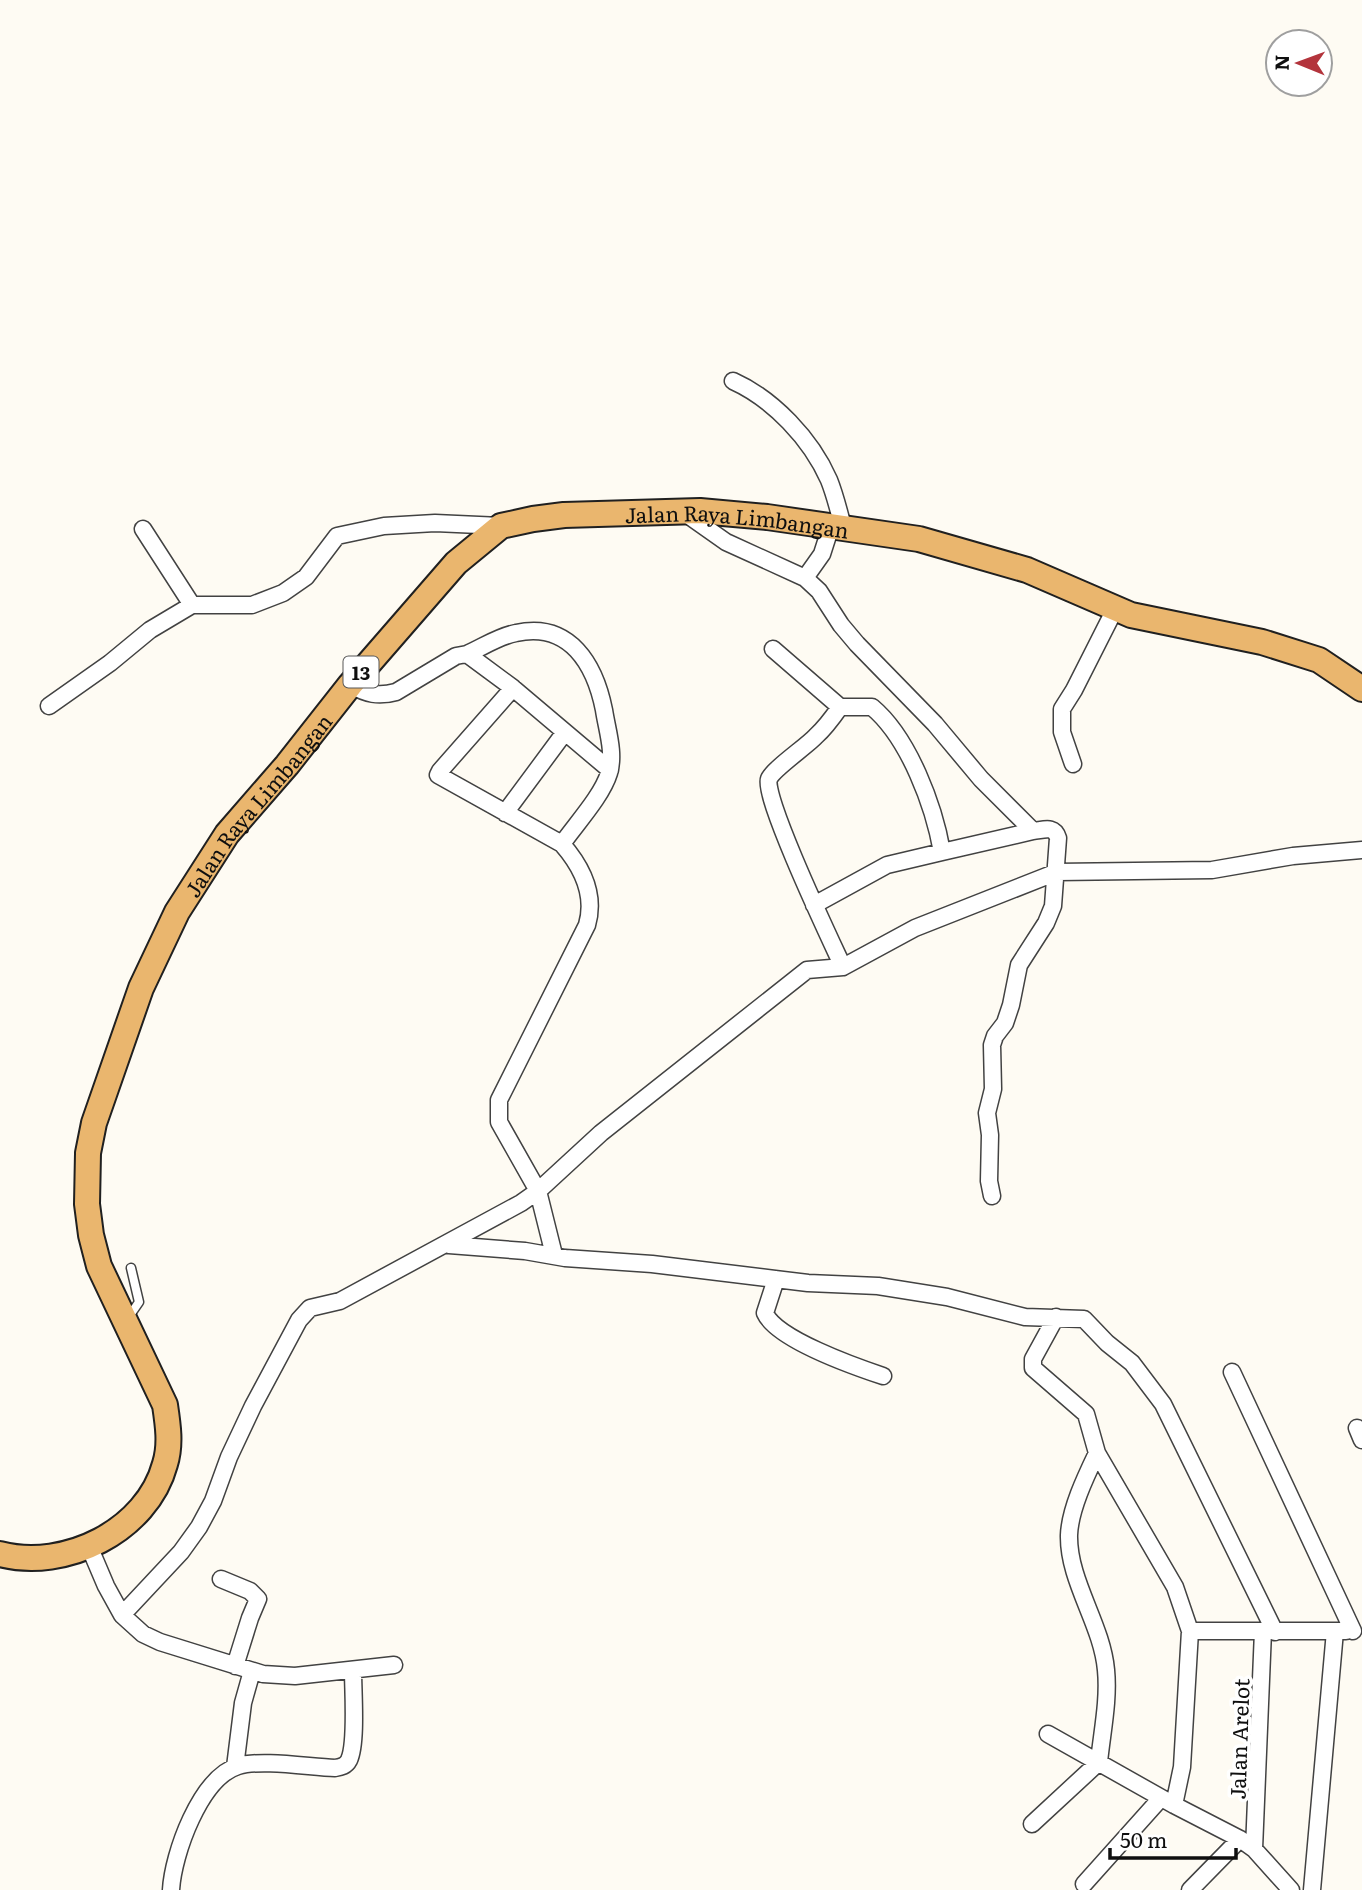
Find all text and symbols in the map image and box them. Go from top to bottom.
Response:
north arrow [1264,28,1334,98]
text: N [1267,54,1295,71]
street label: Jalan Raya Limbangan [624,495,851,544]
road number: 13 [344,656,378,688]
street label: Jalan Raya Limbangan [176,706,338,902]
street label: Jalan Arelot [1220,1677,1256,1800]
scale bar [1110,1816,1236,1860]
text: 50 m [1120,1823,1167,1854]

